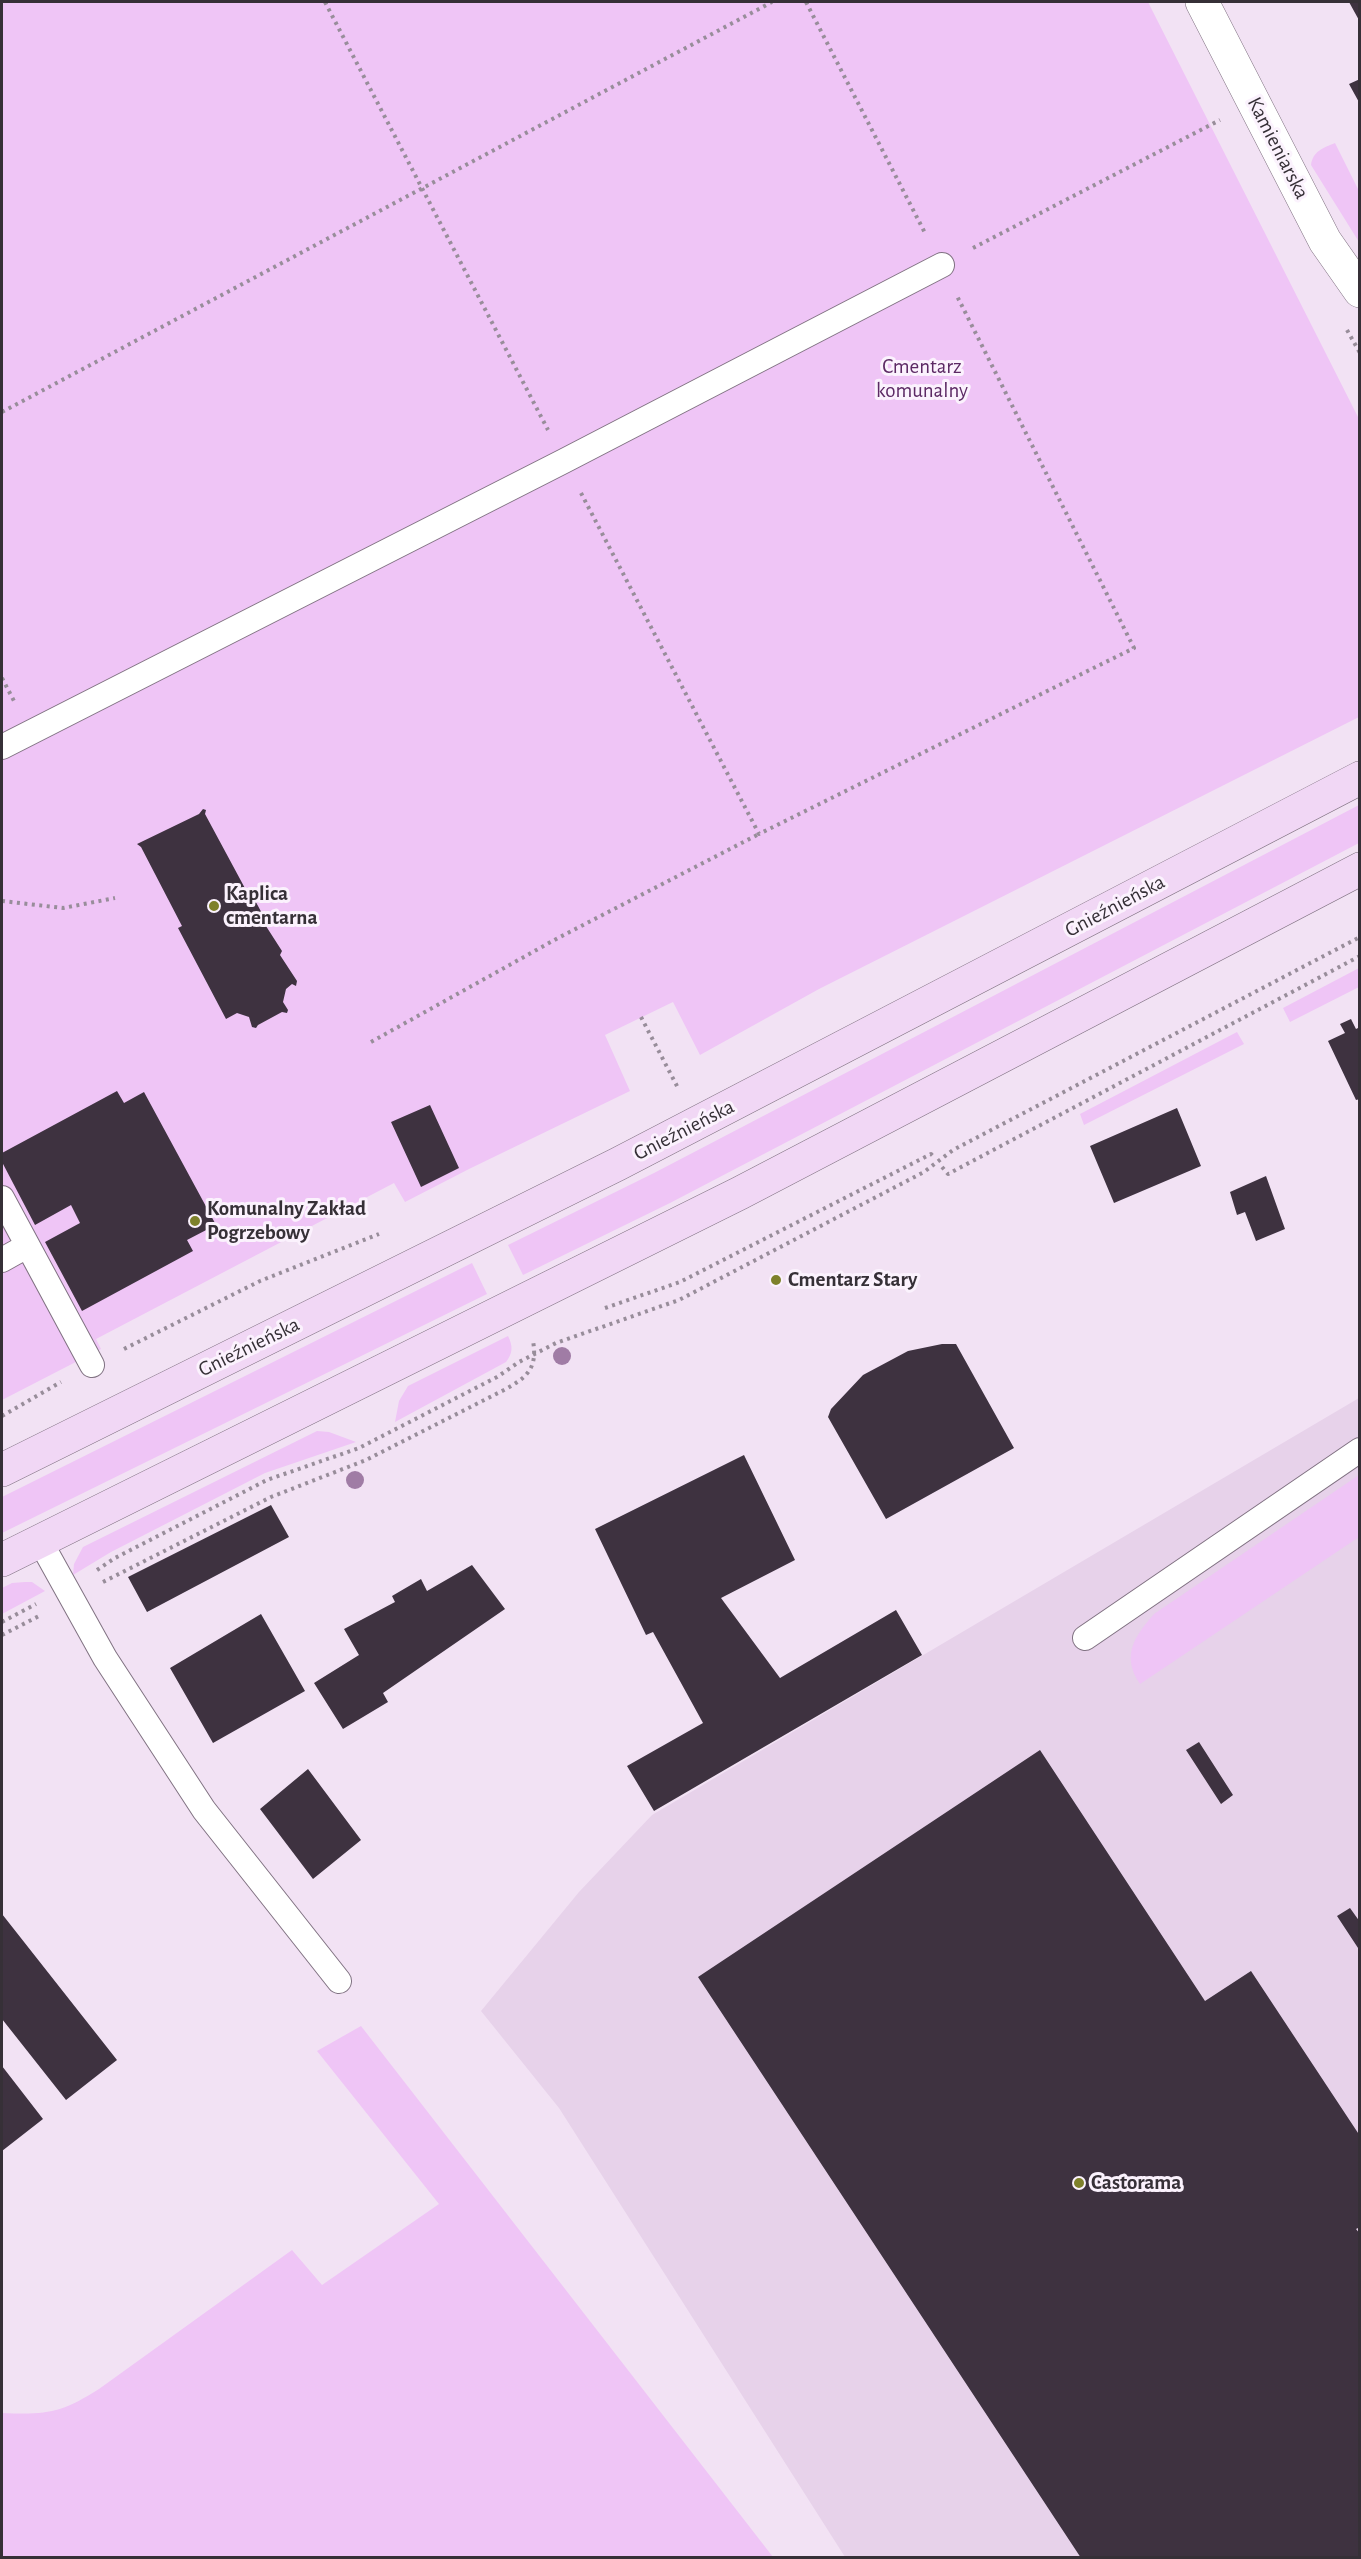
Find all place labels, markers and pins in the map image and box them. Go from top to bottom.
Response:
place label: Kaplica cmentarna [226,881,318,931]
marker: Kaplica cmentarna [207,899,221,913]
place label: Komunalny Zakład Pogrzebowy [207,1196,366,1246]
marker: Komunalny Zakład Pogrzebowy [188,1214,202,1228]
place label: Cmentarz Stary [788,1267,917,1293]
marker: Cmentarz Stary [769,1273,783,1287]
place label: Castorama [1091,2170,1181,2196]
marker: Castorama [1072,2176,1086,2190]

